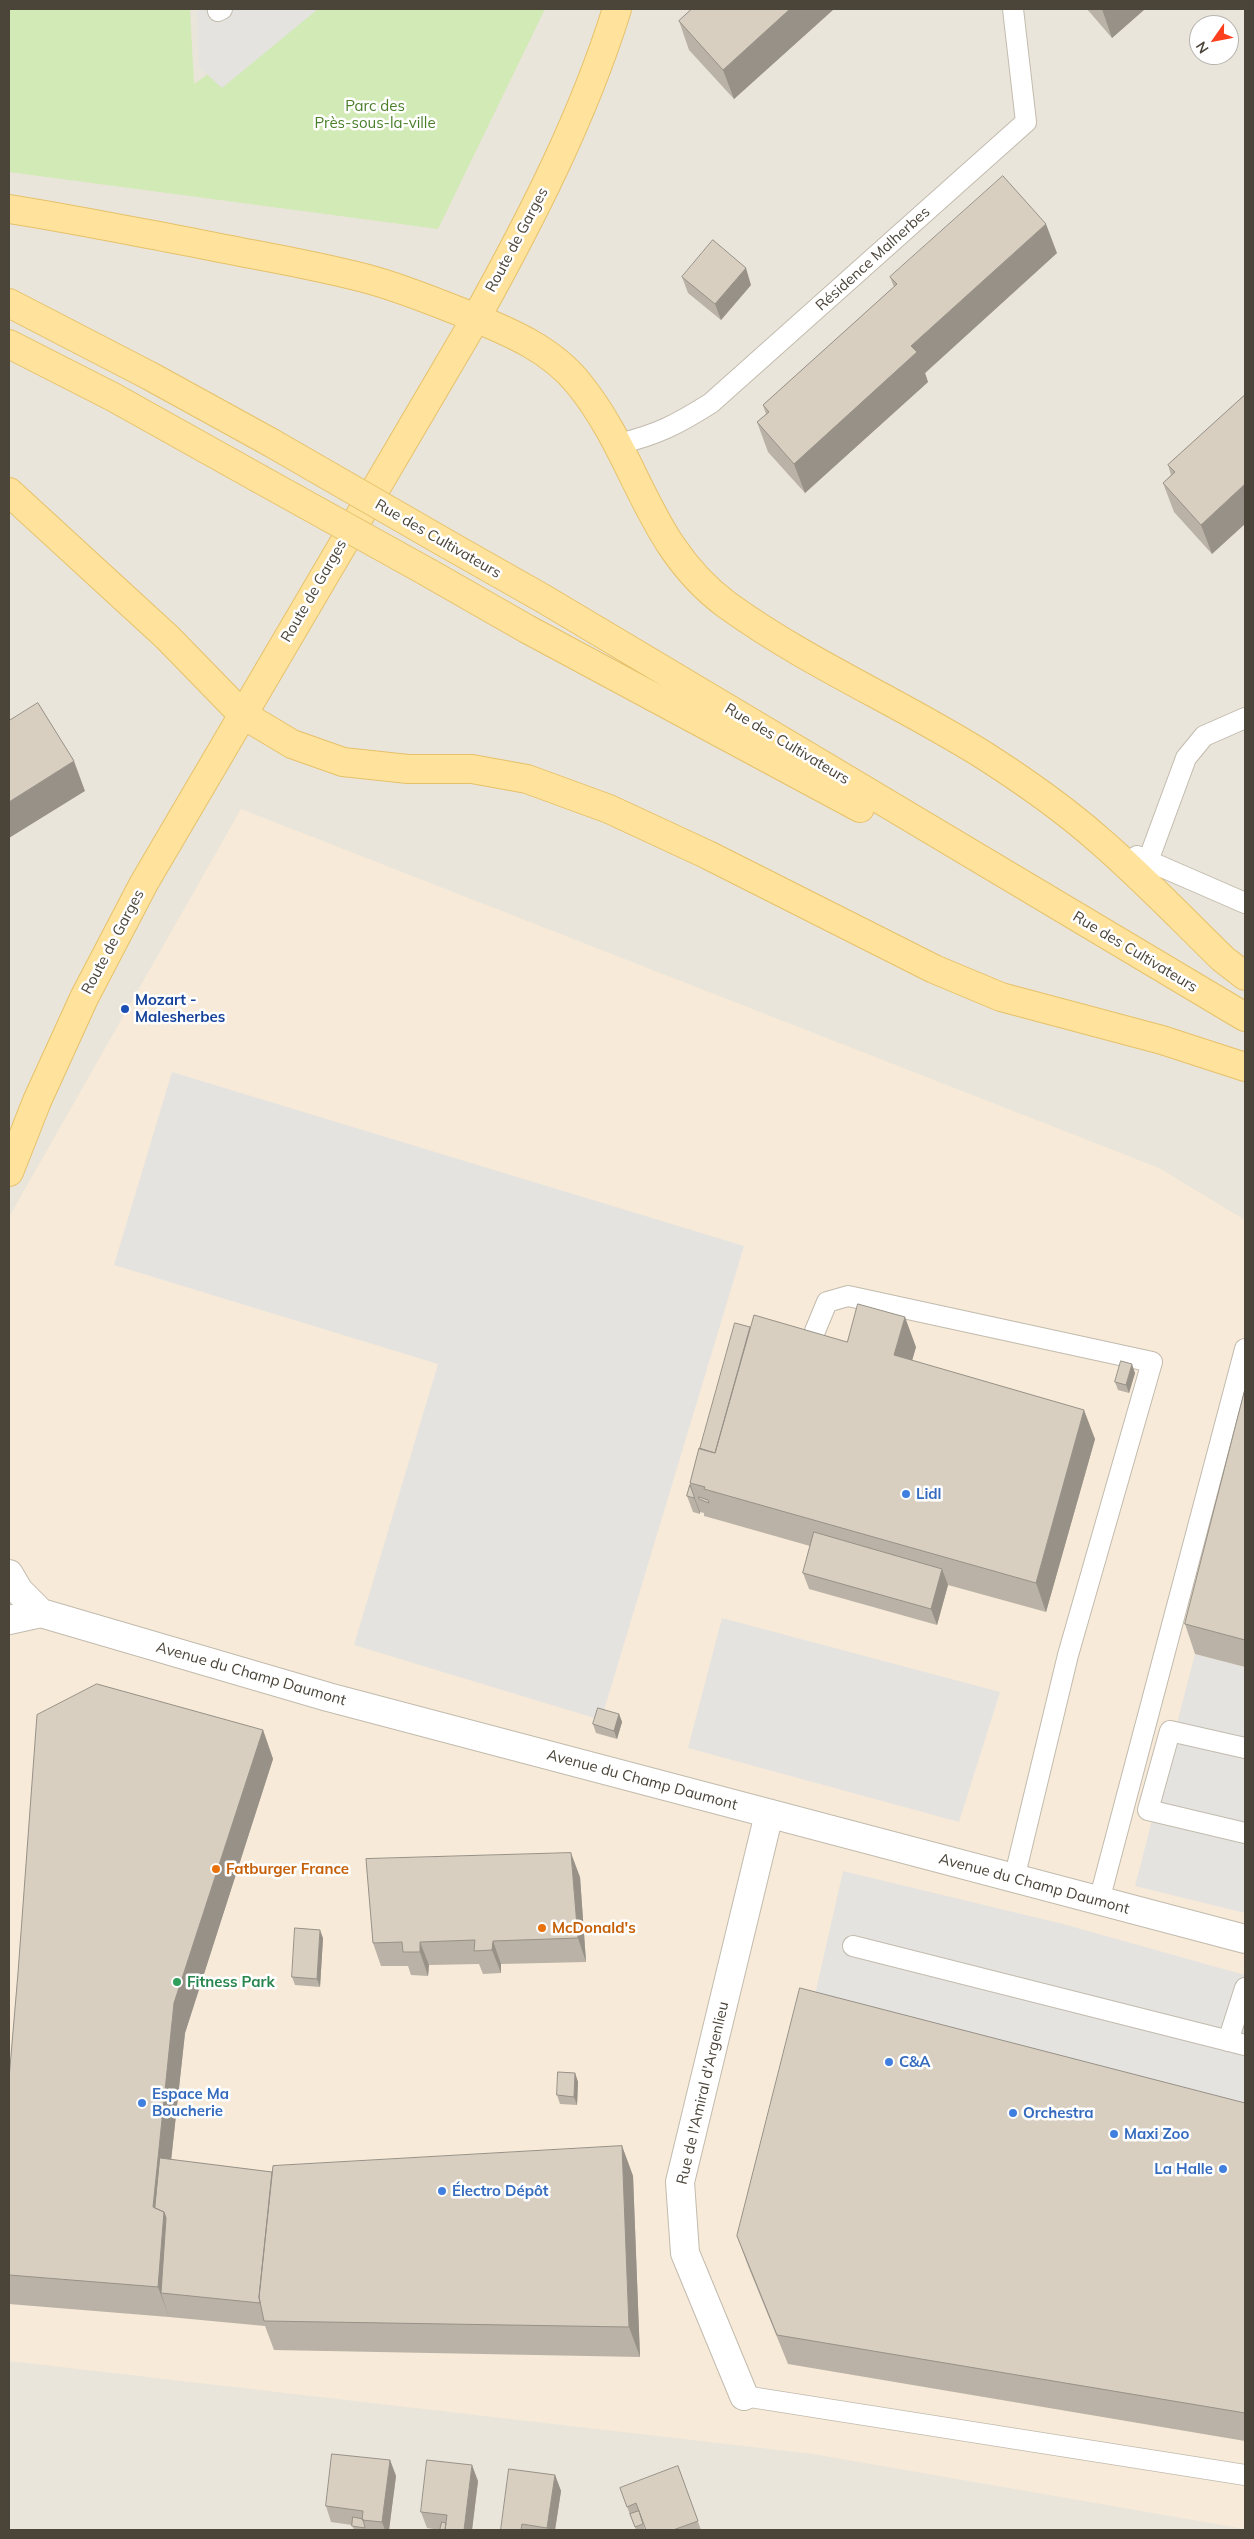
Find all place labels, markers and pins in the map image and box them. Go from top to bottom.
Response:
place label: Mozart - Malesherbes [135,991,225,1026]
marker: Mozart - Malesherbes [119,1003,131,1015]
place label: Lidl [916,1485,942,1503]
marker: Lidl [900,1488,912,1500]
place label: Fatburger France [226,1860,349,1878]
marker: Fatburger France [210,1863,222,1875]
place label: McDonald's [552,1919,636,1937]
marker: McDonald's [536,1922,548,1934]
place label: Fitness Park [187,1973,275,1991]
marker: Fitness Park [171,1976,183,1988]
place label: C&A [899,2053,930,2071]
marker: C&A [883,2056,895,2068]
place label: Espace Ma Boucherie [152,2085,229,2120]
marker: Espace Ma Boucherie [136,2097,148,2109]
place label: Orchestra [1023,2104,1094,2122]
marker: Orchestra [1007,2107,1019,2119]
place label: Maxi Zoo [1124,2125,1189,2143]
marker: Maxi Zoo [1108,2128,1120,2140]
place label: La Halle [1154,2160,1213,2178]
marker: La Halle [1217,2163,1229,2175]
place label: Électro Dépôt [452,2182,549,2200]
marker: Électro Dépôt [436,2185,448,2197]

